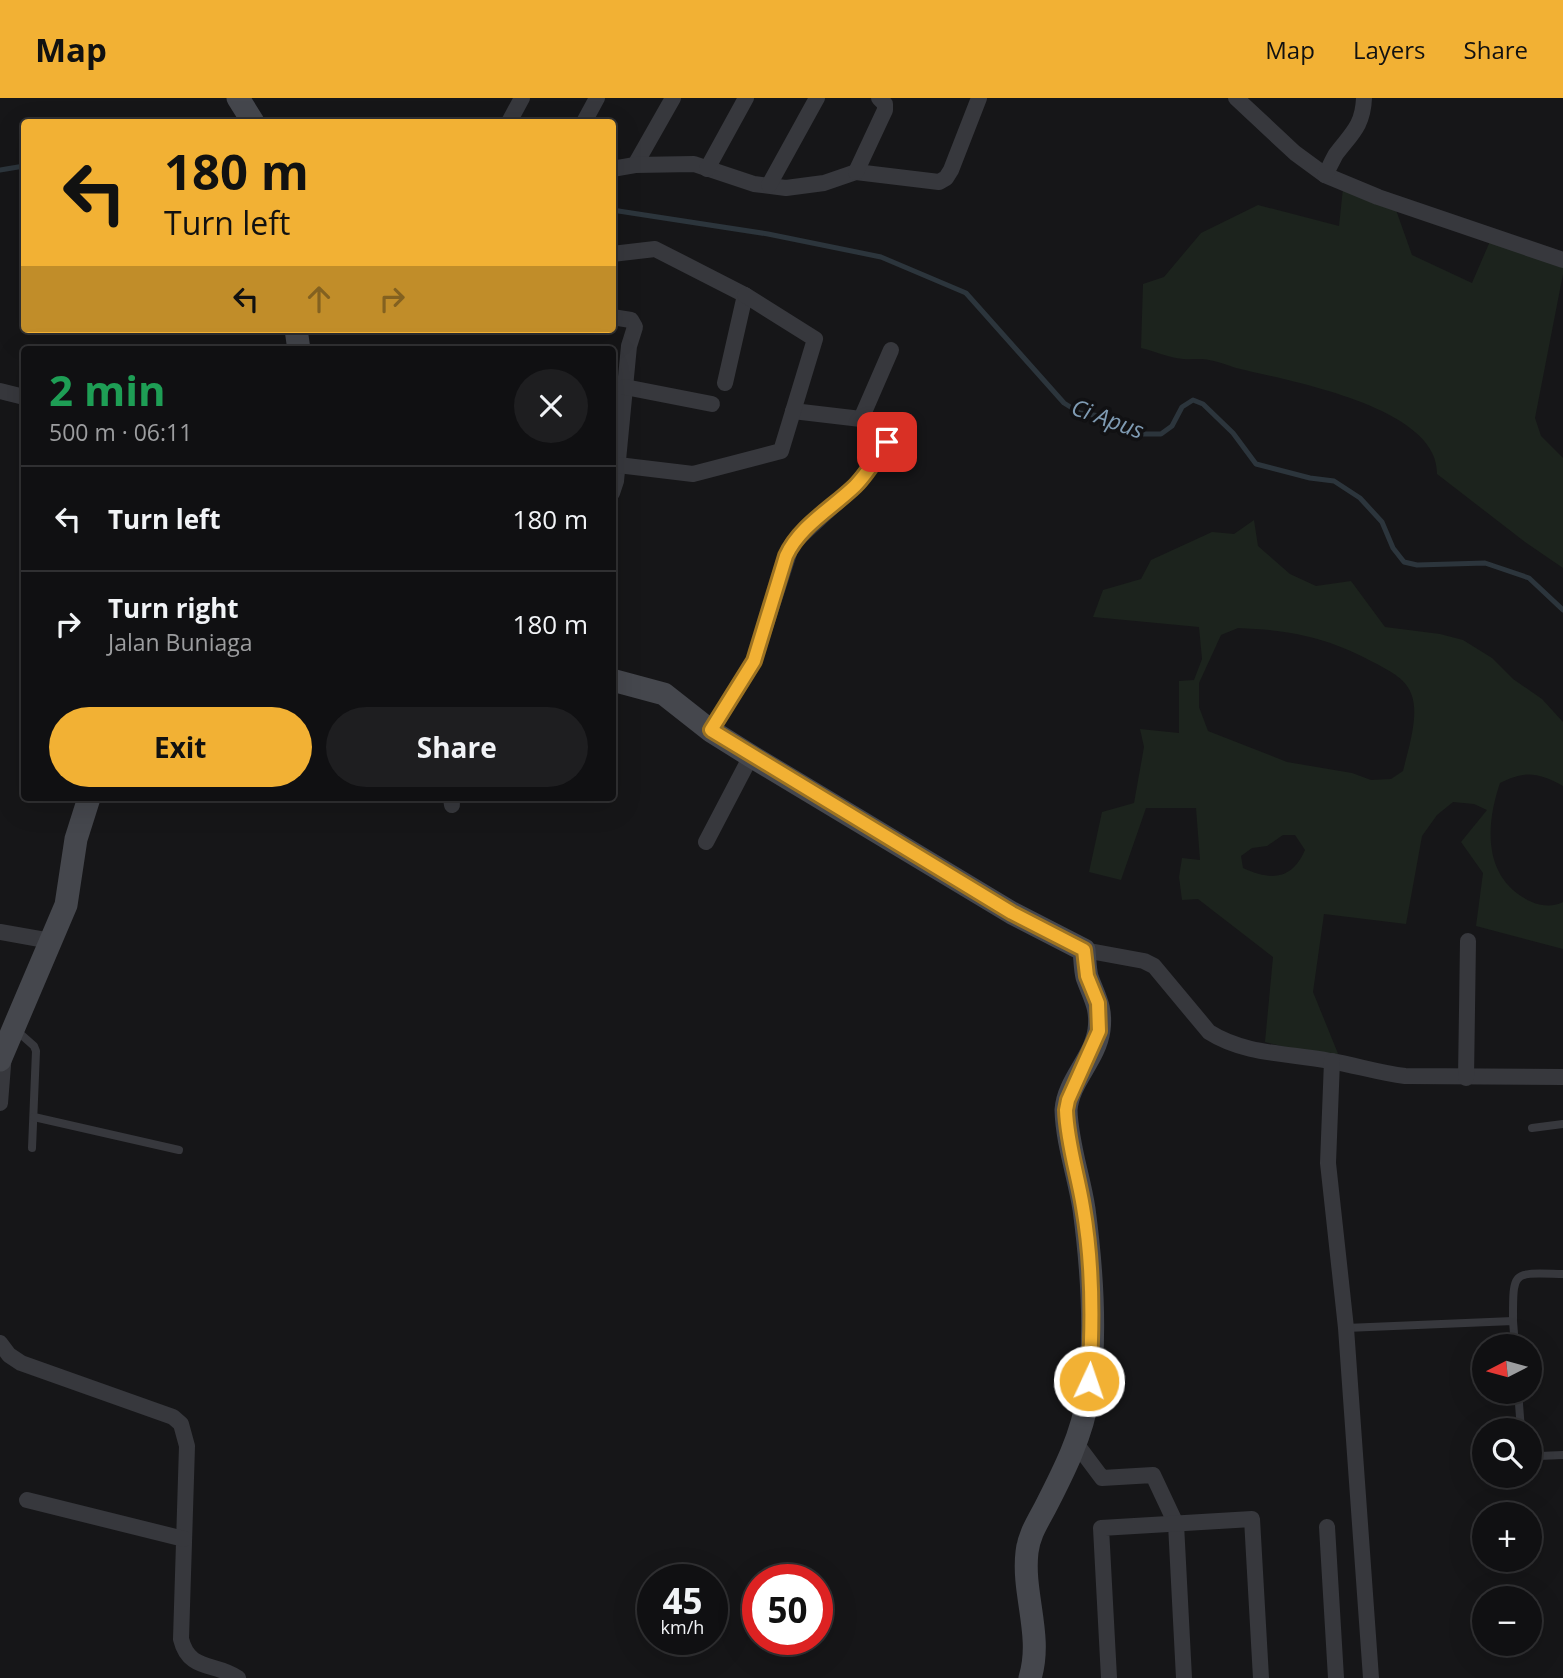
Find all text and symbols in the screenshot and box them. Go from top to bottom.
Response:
text: Map [35,27,107,72]
text: Map [1265,33,1315,66]
text: Layers [1353,33,1426,66]
text: Share [1464,33,1528,66]
text: 180 m [164,138,309,204]
icon: left [49,147,140,238]
text: Turn left [164,201,290,244]
icon: left [227,280,265,318]
icon: ahead [300,280,338,318]
icon: right [373,280,411,318]
text: 2 min [49,361,166,418]
button: close [514,369,588,443]
water label: Ci Apus [1067,390,1149,446]
pin [857,412,917,472]
text: 500 m · 06:11 [49,416,192,448]
icon: arrive [868,423,906,461]
icon: left [49,500,87,538]
text: Turn left [108,501,220,537]
text: 180 m [513,501,588,537]
text: Turn right [108,590,239,626]
icon: right [49,605,87,643]
text: 180 m [513,606,588,642]
text: Jalan Buniaga [108,626,253,658]
button: Exit [49,707,312,787]
button: Share [326,707,588,787]
north arrow [1472,1334,1542,1404]
map controls [1472,1334,1542,1656]
position arrow [1052,1344,1126,1418]
button: search [1472,1418,1542,1488]
button: + [1472,1502,1542,1572]
speed limit sign: 50 [742,1564,833,1655]
text: 45 [662,1577,703,1624]
button: − [1472,1586,1542,1656]
text: km/h [661,1615,704,1639]

